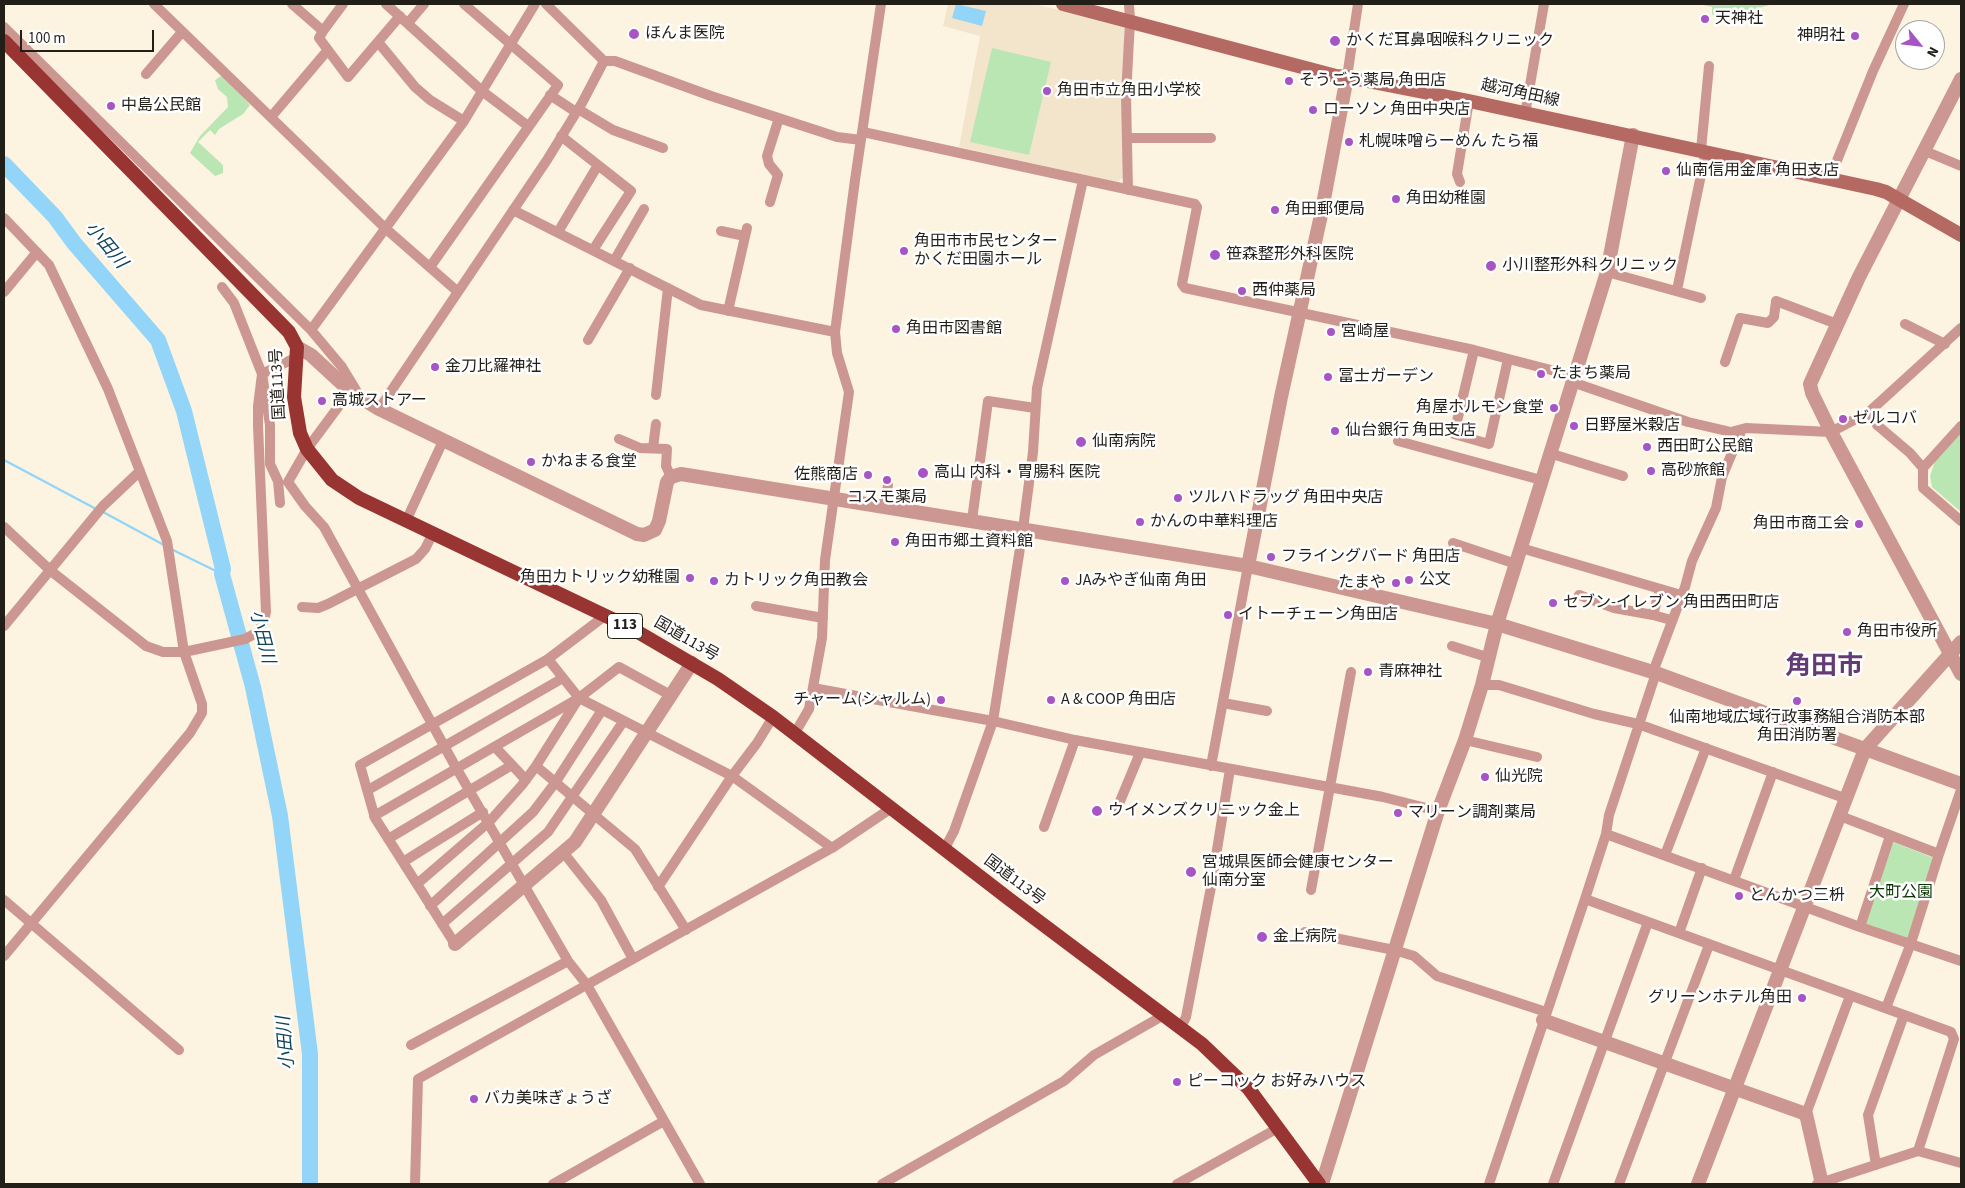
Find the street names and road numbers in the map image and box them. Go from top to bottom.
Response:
street label: 越河角田線 [1479,76,1561,112]
street label: 国道113号 [268,348,290,420]
road number: 113 [608,614,642,638]
street label: 国道113号 [650,614,722,666]
street label: 国道113号 [980,852,1048,910]

